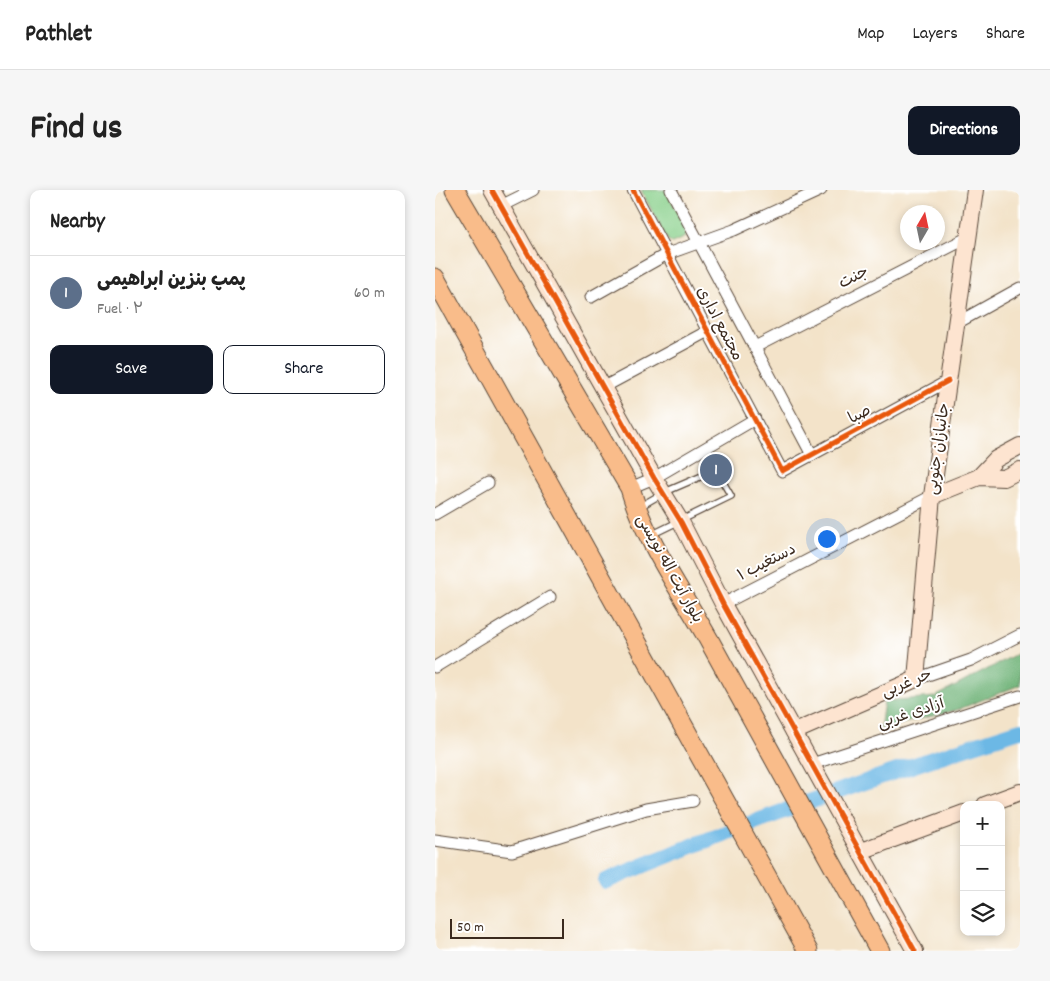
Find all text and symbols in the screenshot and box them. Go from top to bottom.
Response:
text: Pathlet [25,18,92,52]
text: Map [857,22,884,47]
text: Layers [912,22,958,47]
text: Share [986,22,1025,47]
text: Find us [30,105,122,155]
button: Directions [908,106,1020,155]
north arrow [900,205,945,250]
text: Nearby [50,208,105,238]
street label: جنت [835,261,873,295]
text: پمپ بنزین ابراهیمی [97,268,245,295]
text: 1 [64,282,68,305]
text: 60 m [354,282,385,305]
street label: مجتمع اداری [690,283,748,365]
text: Fuel · ۲ [97,298,144,321]
button: Save [50,345,213,394]
button: Share [223,345,385,394]
street label: صبا [845,399,875,431]
street label: جانبازان جنوبی [921,402,957,496]
pin: 1 [700,451,732,489]
street label: بلوار آیت اله نویسی [630,511,708,627]
your location [814,526,840,552]
street label: دستغیب ۱ [734,538,800,588]
street label: حر غربی [878,663,936,705]
street label: آزادی غربی [875,692,948,736]
map controls [960,801,1005,936]
button: + [960,801,1005,846]
button: − [960,846,1005,891]
button: layers [960,891,1005,936]
scale bar [450,916,564,939]
text: 50 m [457,918,484,938]

